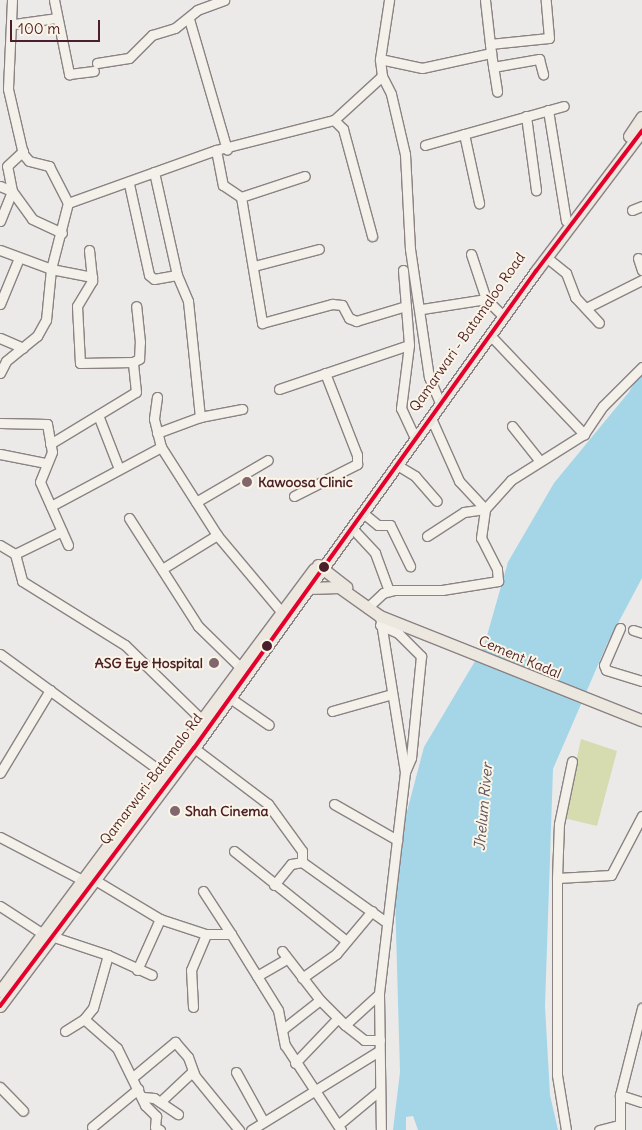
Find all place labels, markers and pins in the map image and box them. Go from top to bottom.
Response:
place label: Kawoosa Clinic [258,474,353,490]
marker: Kawoosa Clinic [240,475,254,489]
unlabelled marker [319,562,329,572]
unlabelled marker [262,641,272,651]
place label: ASG Eye Hospital [95,655,203,671]
marker: ASG Eye Hospital [207,656,221,670]
place label: Shah Cinema [185,803,269,819]
marker: Shah Cinema [169,805,181,817]

